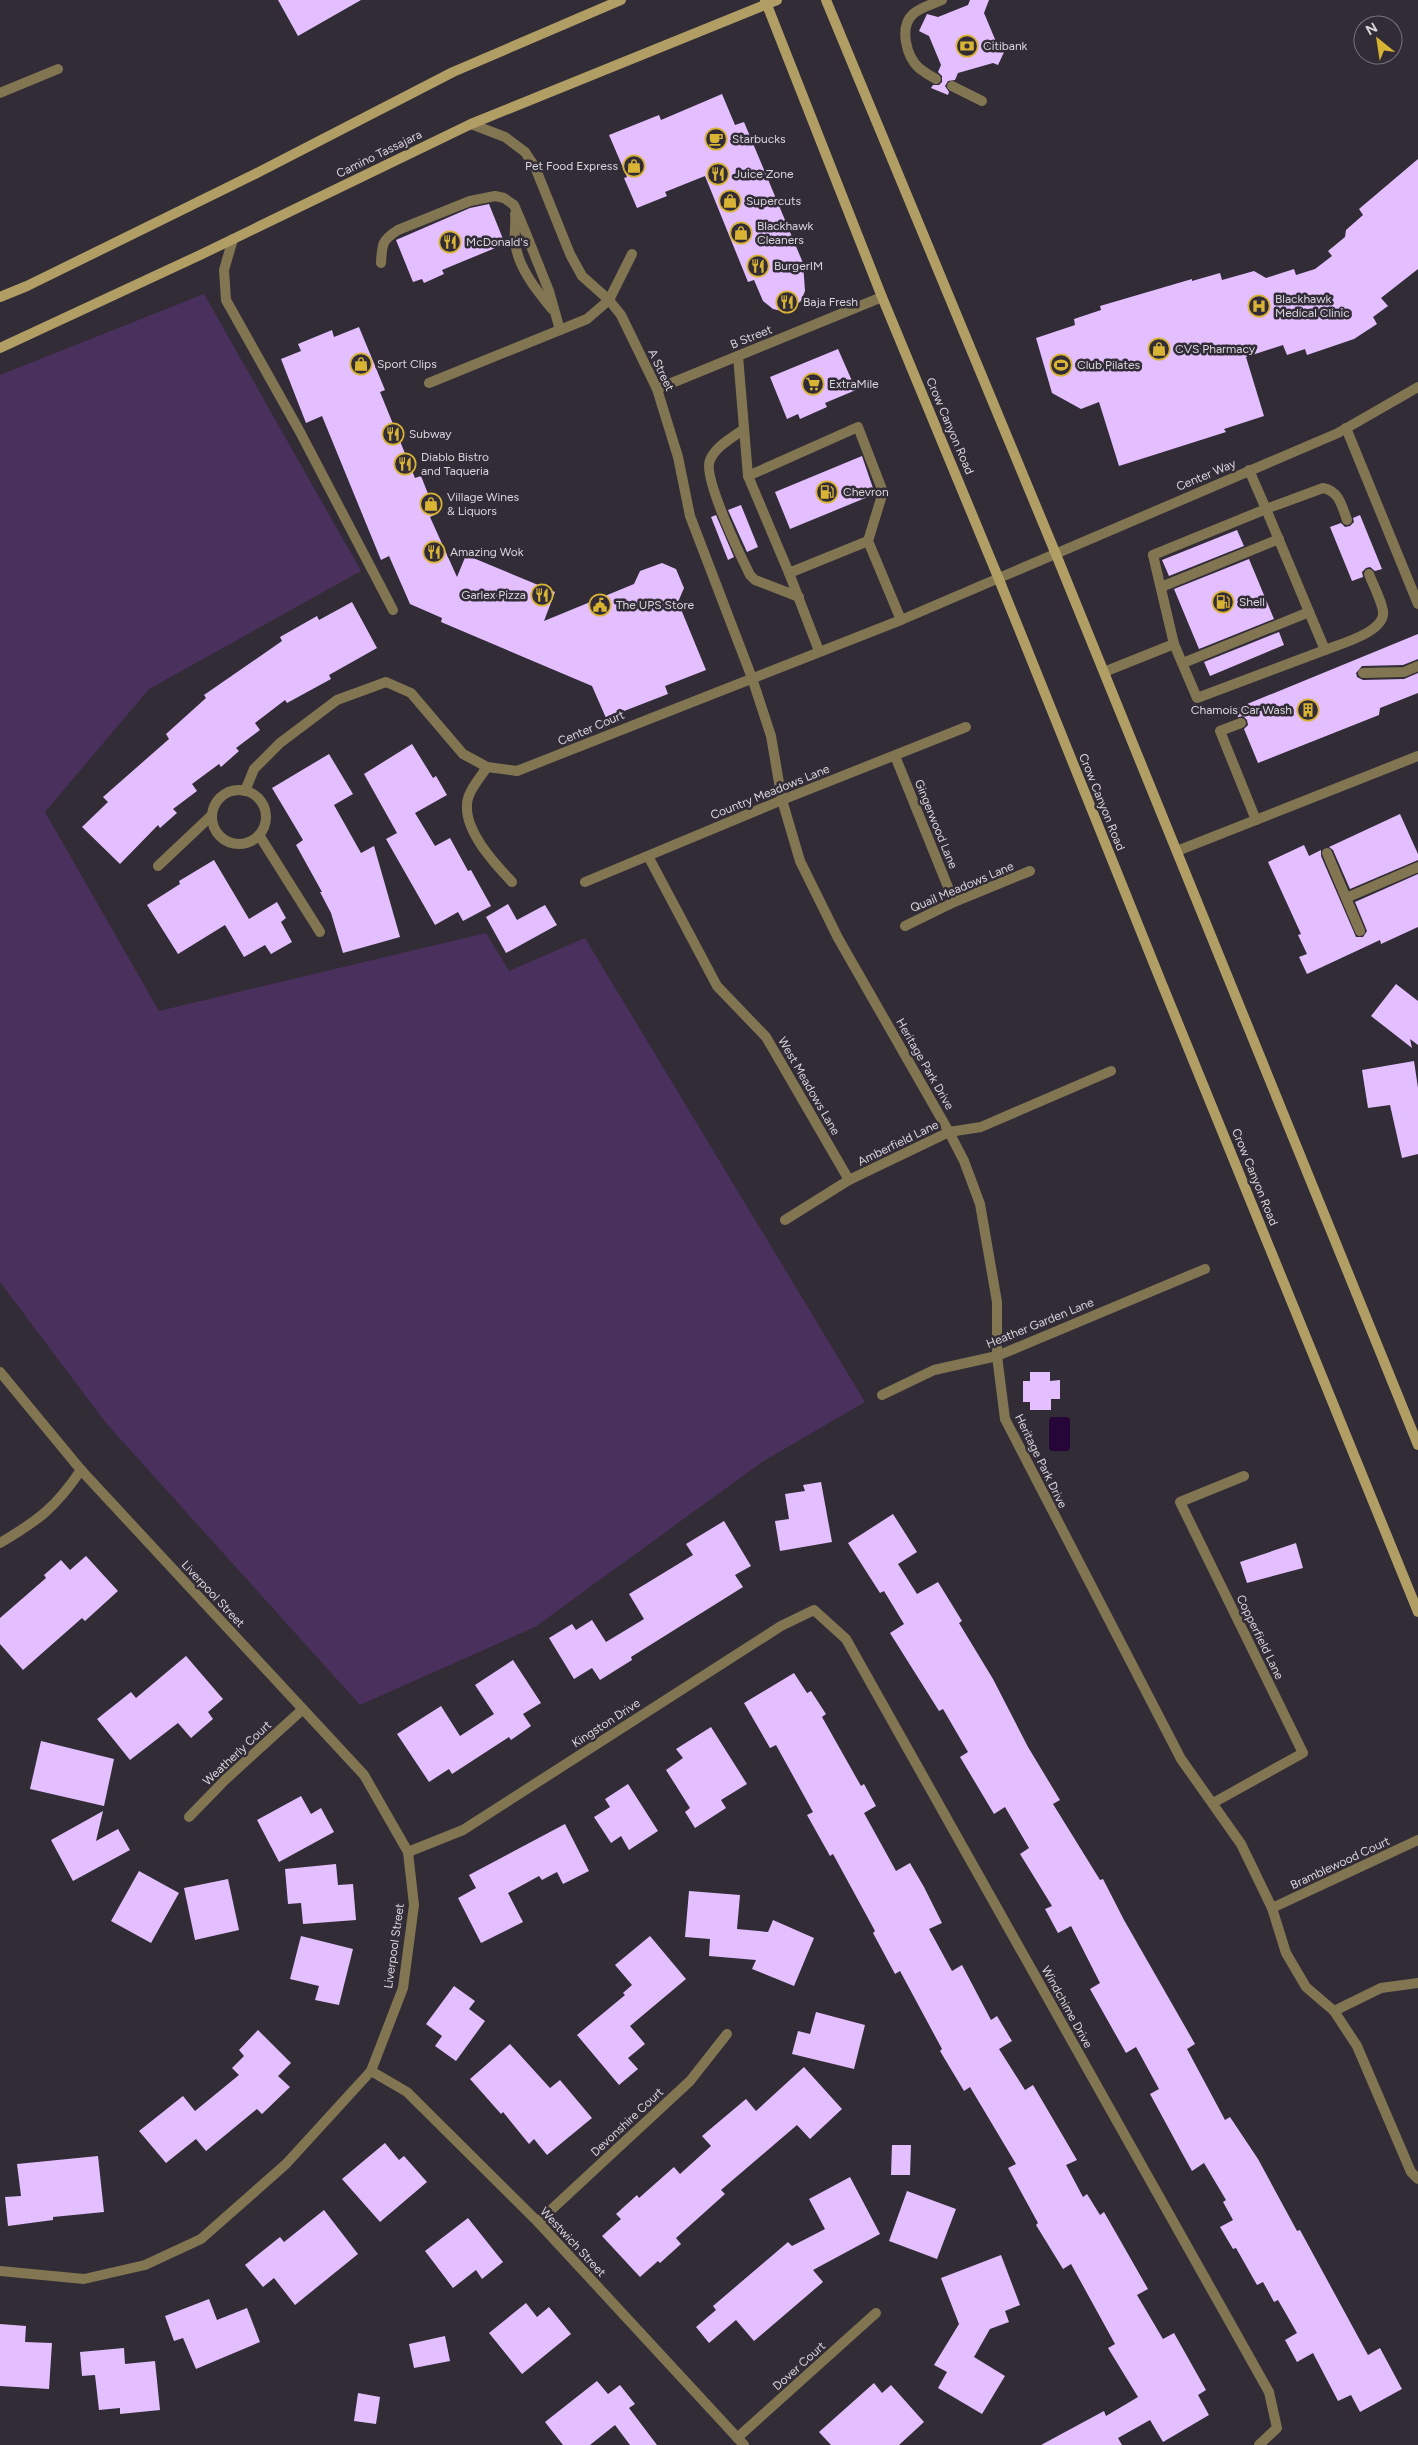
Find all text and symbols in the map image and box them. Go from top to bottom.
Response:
north arrow [1353,15,1403,65]
text: N [1363,19,1381,39]
bank icon: Citibank [955,34,979,58]
place label: Citibank [983,39,1028,53]
street label: Camino Tassajara [334,127,424,181]
cafe icon: Starbucks [704,127,728,151]
place label: Starbucks [732,132,786,146]
shop icon: Pet Food Express [622,154,646,178]
place label: Pet Food Express [525,159,618,173]
restaurant icon: Juice Zone [706,162,730,186]
place label: Juice Zone [734,167,794,181]
shop icon: Supercuts [718,189,742,213]
place label: Supercuts [746,194,801,208]
place label: Blackhawk Cleaners [757,219,814,247]
shop icon: Blackhawk Cleaners [729,221,753,245]
restaurant icon: McDonald's [438,230,462,254]
place label: McDonald's [466,235,529,249]
restaurant icon: BurgerIM [746,254,770,278]
place label: BurgerIM [774,259,823,273]
restaurant icon: Baja Fresh [775,290,799,314]
place label: Blackhawk Medical Clinic [1275,292,1350,320]
hospital icon: Blackhawk Medical Clinic [1247,294,1271,318]
place label: Baja Fresh [803,295,858,309]
street label: B Street [728,322,774,352]
shop icon: CVS Pharmacy [1147,337,1171,361]
place label: CVS Pharmacy [1175,342,1256,356]
street label: A Street [645,347,677,394]
shop icon: Sport Clips [349,352,373,376]
sports icon: Club Pilates [1049,353,1073,377]
place label: Sport Clips [377,357,437,371]
place label: Club Pilates [1077,358,1141,372]
supermarket icon: ExtraMile [801,372,825,396]
street label: Crow Canyon Road [923,376,977,476]
place label: ExtraMile [829,377,879,391]
restaurant icon: Subway [381,422,405,446]
place label: Subway [409,427,452,441]
place label: Diablo Bistro and Taqueria [421,450,489,478]
restaurant icon: Diablo Bistro and Taqueria [393,452,417,476]
street label: Center Way [1174,456,1239,494]
fuel station icon: Chevron [815,480,839,504]
place label: Chevron [843,485,889,499]
place label: Village Wines & Liquors [447,490,520,518]
shop icon: Village Wines & Liquors [419,492,443,516]
restaurant icon: Amazing Wok [422,540,446,564]
place label: Amazing Wok [450,545,524,559]
restaurant icon: Garlex Pizza [530,583,554,607]
place label: Garlex Pizza [461,588,526,602]
fuel station icon: Shell [1211,590,1235,614]
public building icon: The UPS Store [588,593,612,617]
place label: Shell [1239,595,1265,609]
place label: The UPS Store [616,598,694,612]
building icon: Chamois Car Wash [1296,698,1320,722]
place label: Chamois Car Wash [1191,703,1292,717]
street label: Center Court [556,708,627,748]
street label: Crow Canyon Road [1076,751,1128,853]
street label: Country Meadows Lane [708,762,832,822]
street label: Gingerwood Lane [912,777,960,871]
street label: Quail Meadows Lane [908,859,1016,915]
street label: Heritage Park Drive [893,1016,957,1113]
street label: West Meadows Lane [775,1034,843,1138]
street label: Amberfield Lane [855,1117,941,1169]
street label: Crow Canyon Road [1229,1126,1281,1228]
street label: Heather Garden Lane [984,1295,1096,1351]
street label: Heritage Park Drive [1012,1412,1070,1511]
street label: Liverpool Street [179,1558,248,1631]
street label: Copperfield Lane [1233,1592,1287,1682]
street label: Kingston Drive [569,1696,643,1750]
street label: Weatherly Court [200,1717,274,1788]
street label: Bramblewood Court [1288,1834,1392,1892]
street label: Liverpool Street [381,1902,407,1990]
street label: Windchime Drive [1039,1964,1096,2051]
street label: Devonshire Court [588,2085,666,2159]
street label: Westwich Street [537,2204,609,2280]
street label: Dover Court [770,2339,828,2393]

